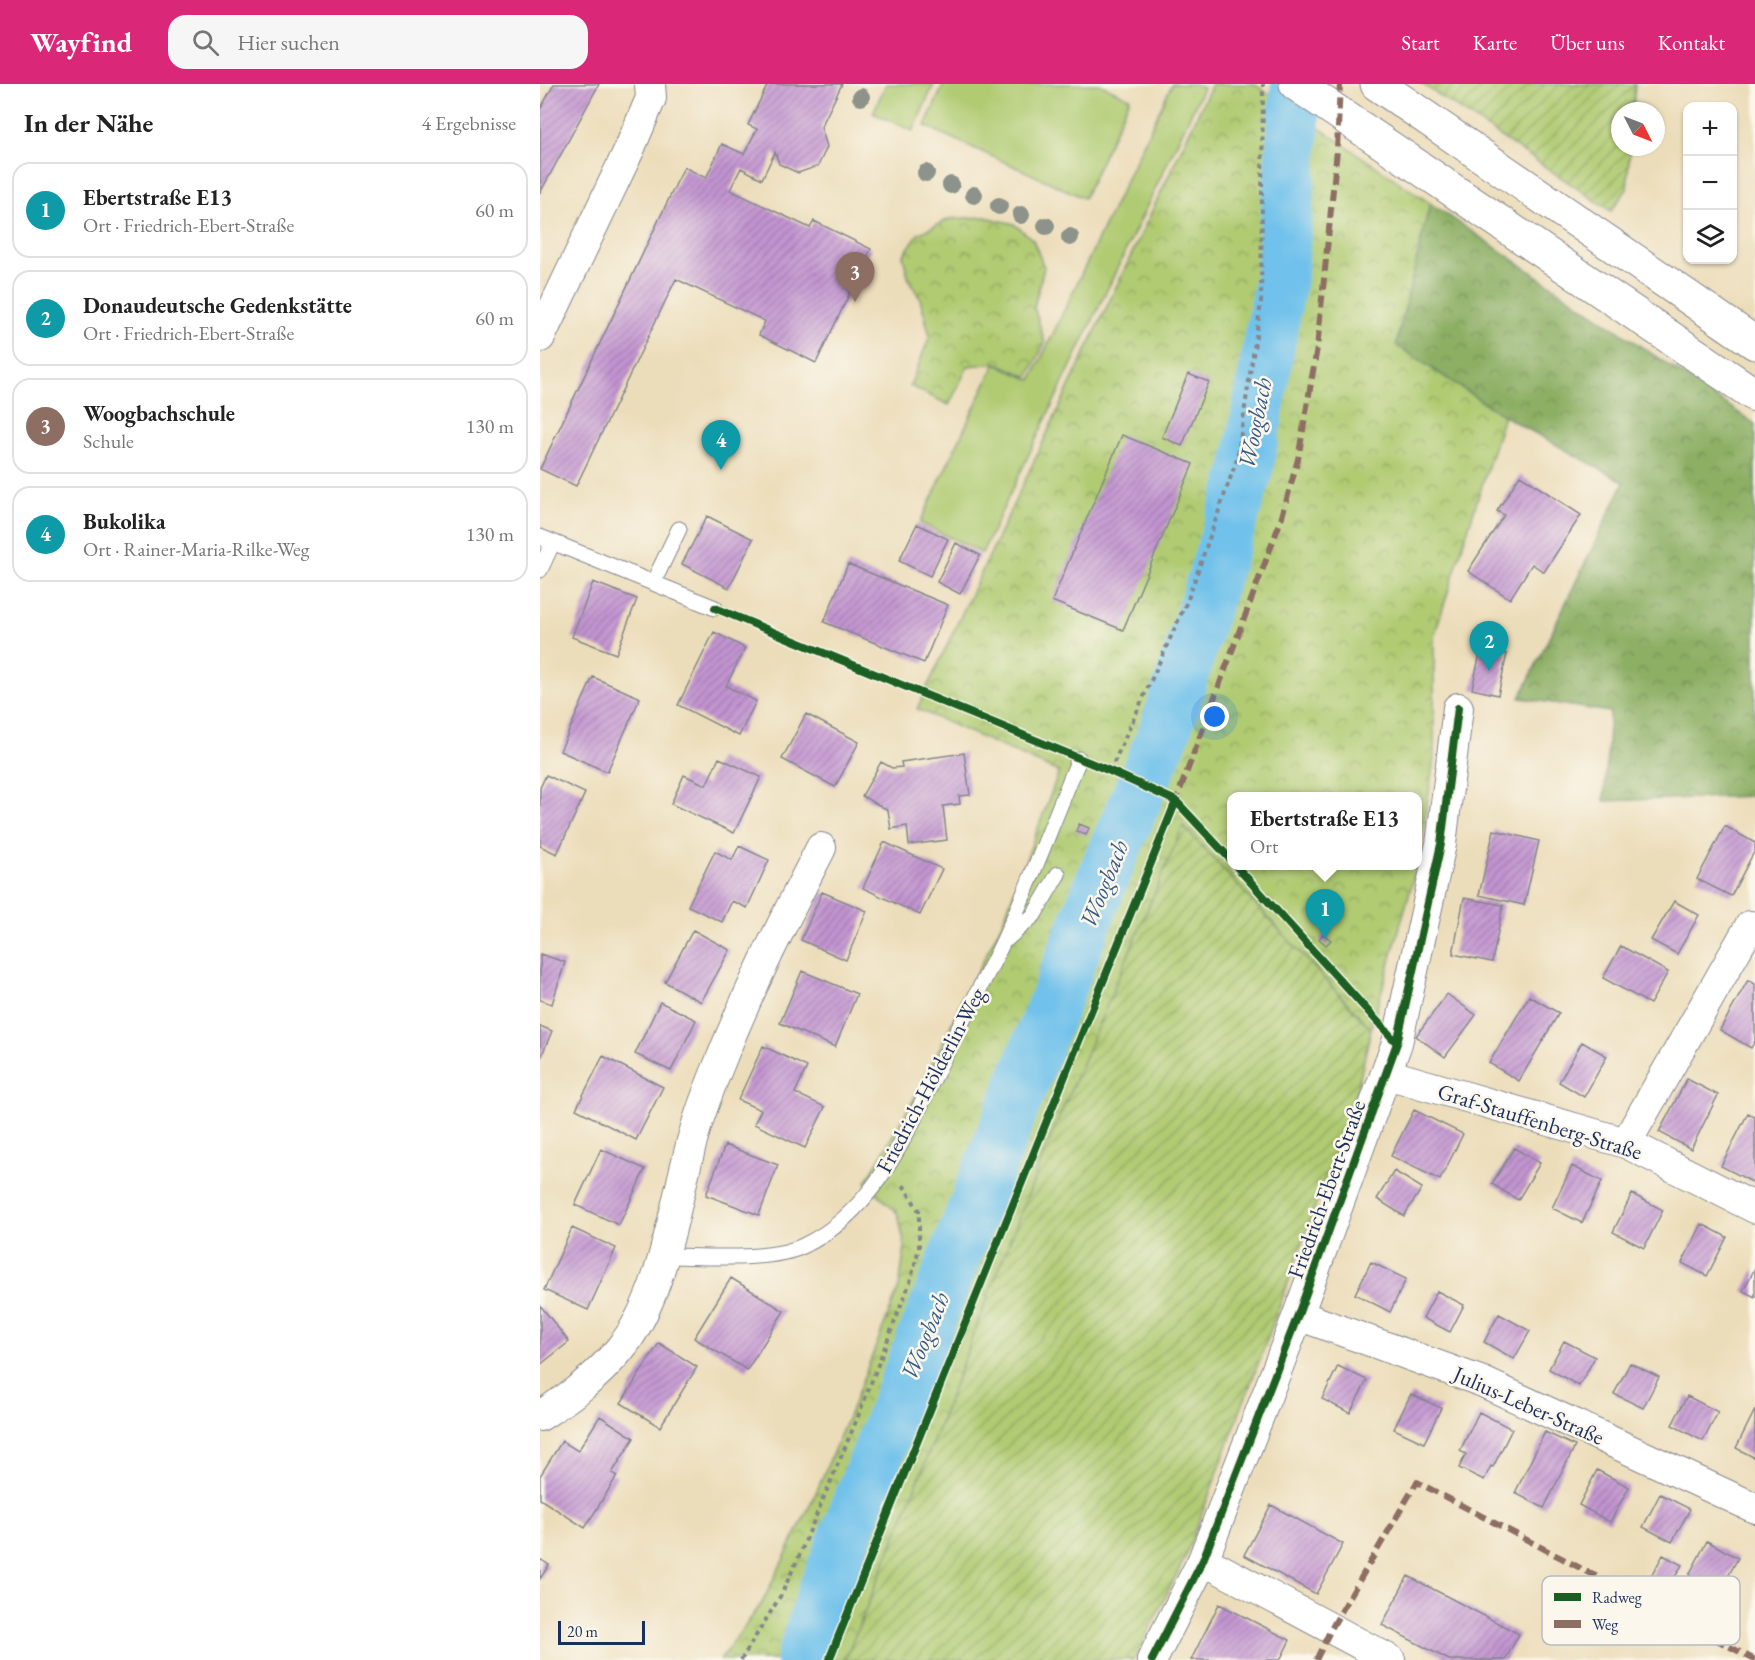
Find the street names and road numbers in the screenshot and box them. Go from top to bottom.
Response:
street label: Friedrich-Hölderlin-Weg [869,982,992,1178]
street label: Graf-Stauffenberg-Straße [1434,1077,1646,1166]
street label: Friedrich-Ebert-Straße [1281,1095,1372,1283]
street label: Julius-Leber-Straße [1447,1358,1609,1452]

